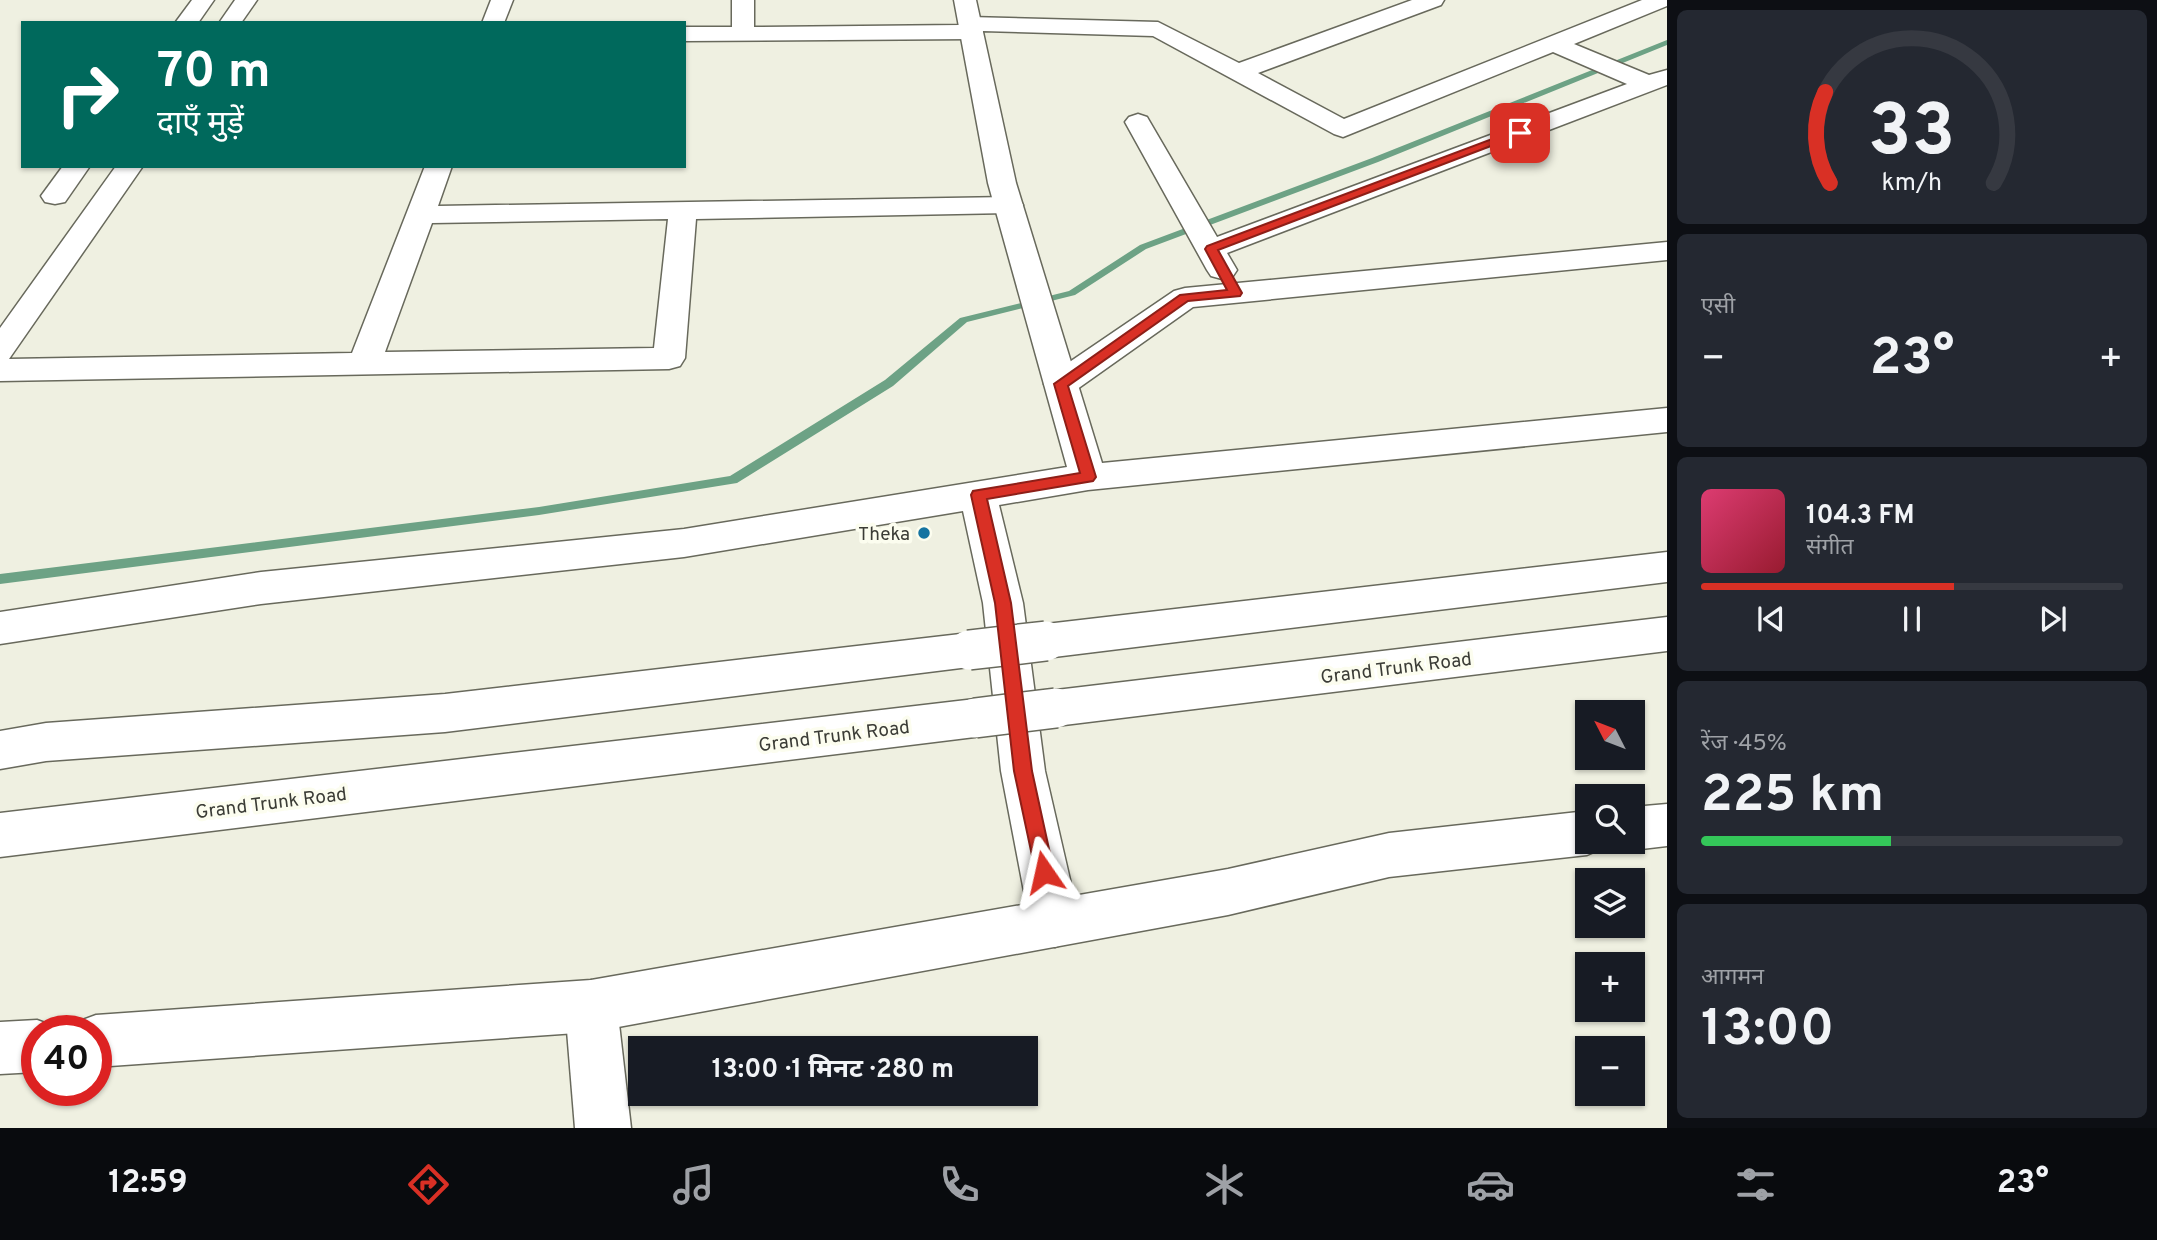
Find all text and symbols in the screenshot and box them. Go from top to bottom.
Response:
text: 70 m [157,43,271,105]
icon: right [42,49,133,140]
text: 33 [1868,89,1956,181]
pin [1490,103,1550,163]
text: दाएँ मुड़ें [157,105,244,145]
icon: arrive [1501,114,1539,152]
text: km/h [1882,168,1942,200]
text: एसी [1701,293,1735,322]
text: 23° [1870,327,1954,393]
text: − [1701,336,1726,385]
text: + [2098,336,2123,385]
text: 104.3 FM [1806,500,1915,533]
place label: Theka [858,523,910,547]
marker: Theka [916,525,932,541]
text: संगीत [1806,534,1854,563]
icon: previous [1752,600,1790,638]
icon: pause [1893,600,1931,638]
icon: next [2034,600,2072,638]
street label: Grand Trunk Road [1319,648,1473,690]
north arrow [1575,700,1645,770]
map controls [1575,700,1645,1106]
street label: Grand Trunk Road [757,716,911,758]
text: रेंज · 45% [1701,730,1787,759]
text: 225 km [1701,764,1884,830]
street label: Grand Trunk Road [194,783,348,825]
button: search [1575,784,1645,854]
position arrow [1007,835,1081,909]
button: layers [1575,868,1645,938]
button: + [1575,952,1645,1022]
text: आगमन [1701,964,1764,993]
text: 13:00 [1701,998,1834,1064]
speed limit sign: 40 [21,1015,112,1106]
button: − [1575,1036,1645,1106]
text: 13:00 · 1 मिनट · 280 m [712,1054,954,1087]
icon: directions [404,1160,453,1209]
icon: music [669,1160,718,1209]
icon: phone [935,1160,984,1209]
icon: climate [1200,1160,1249,1209]
icon: car [1466,1160,1515,1209]
icon: filters [1731,1160,1780,1209]
text: 12:59 [108,1164,188,1204]
text: 23° [1997,1164,2049,1204]

